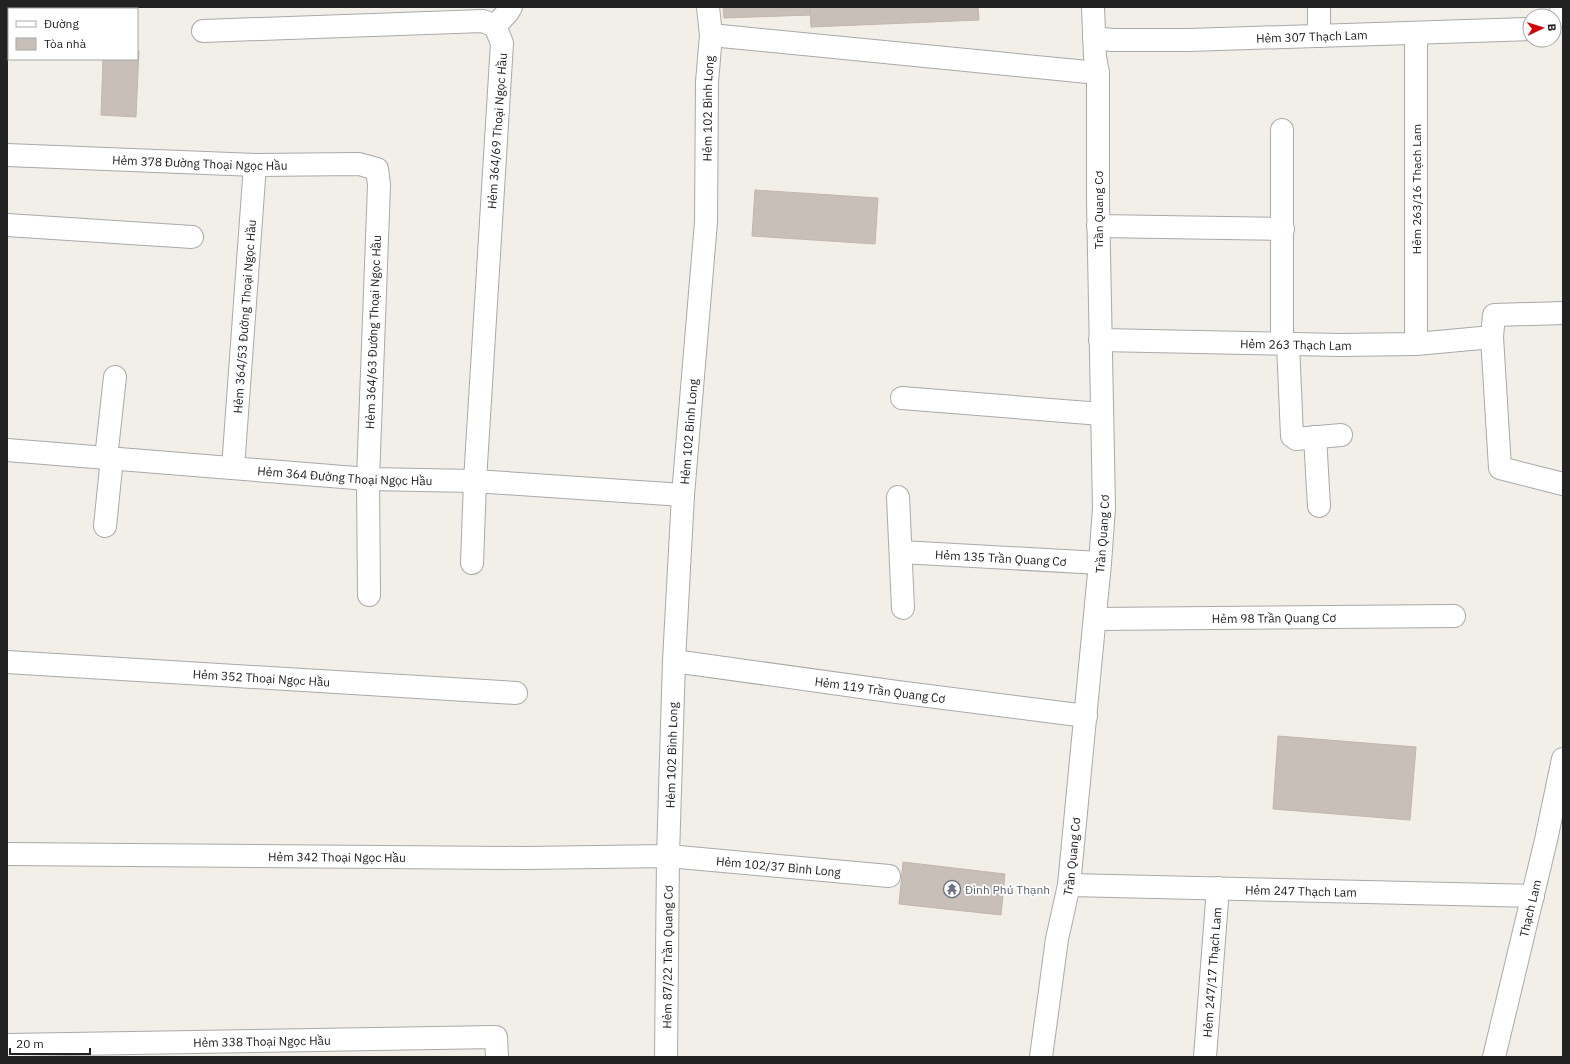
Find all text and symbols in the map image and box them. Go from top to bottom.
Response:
legend [8,8,138,60]
north arrow [1522,8,1562,48]
text: Đường [44,16,79,31]
text: B [1545,23,1559,31]
street label: Hẻm 307 Thạch Lam [1256,27,1368,45]
text: Tòa nhà [44,36,87,51]
street label: Hẻm 364/69 Thoại Ngọc Hầu [484,52,510,210]
street label: Hẻm 102 Bình Long [699,54,717,161]
street label: Hẻm 263/16 Thạch Lam [1409,124,1424,254]
street label: Hẻm 378 Đường Thoại Ngọc Hầu [112,152,288,173]
street label: Trần Quang Cơ [1091,170,1106,249]
street label: Hẻm 364/53 Đường Thoại Ngọc Hầu [229,219,259,414]
street label: Hẻm 364/63 Đường Thoại Ngọc Hầu [362,235,384,429]
street label: Hẻm 263 Thạch Lam [1240,335,1352,353]
street label: Hẻm 102 Bình Long [676,377,700,485]
street label: Hẻm 364 Đường Thoại Ngọc Hầu [257,463,433,488]
street label: Trần Quang Cơ [1092,494,1112,574]
street label: Hẻm 135 Trần Quang Cơ [935,546,1067,569]
street label: Hẻm 98 Trần Quang Cơ [1212,609,1337,626]
street label: Hẻm 352 Thoại Ngọc Hầu [192,666,331,689]
street label: Hẻm 119 Trần Quang Cơ [814,673,946,706]
street label: Hẻm 102 Bình Long [662,701,680,808]
street label: Trần Quang Cơ [1059,816,1083,897]
street label: Hẻm 342 Thoại Ngọc Hầu [268,849,406,865]
street label: Hẻm 102/37 Bình Long [716,853,842,879]
street label: Thạch Lam [1516,878,1544,939]
temple icon: Đình Phú Thạnh [942,879,962,899]
place label: Đình Phú Thạnh [965,882,1050,897]
street label: Hẻm 247 Thạch Lam [1245,882,1357,899]
street label: Hẻm 87/22 Trần Quang Cơ [659,885,675,1029]
street label: Hẻm 247/17 Thạch Lam [1199,907,1224,1038]
scale bar [10,1030,90,1056]
street label: Hẻm 338 Thoại Ngọc Hầu [193,1032,331,1049]
text: 20 m [16,1036,44,1051]

